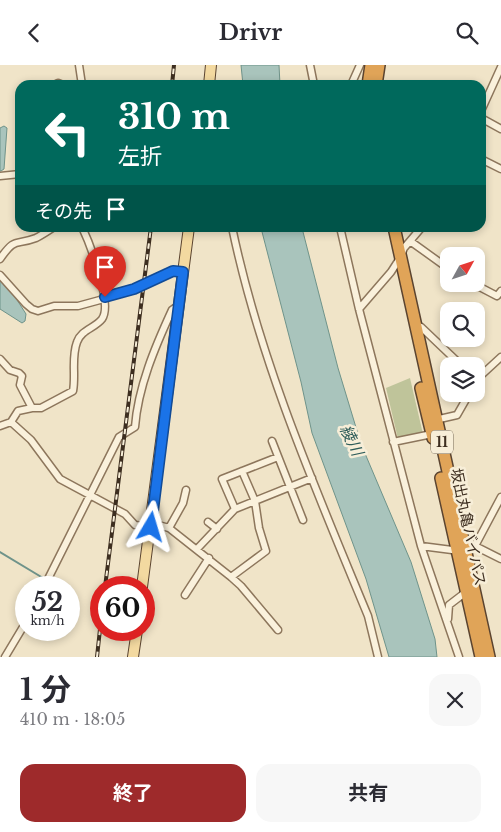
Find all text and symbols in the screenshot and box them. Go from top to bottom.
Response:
icon: back [20,19,48,47]
text: Drivr [219,19,282,46]
icon: search [453,19,481,47]
text: 310 m [118,95,230,138]
icon: left [35,100,100,165]
text: 左折 [118,143,162,170]
icon: arrive [102,195,130,223]
text: その先 [35,200,92,223]
pin [84,246,126,297]
north arrow [440,247,485,293]
map controls [440,247,485,402]
icon: arrive [91,253,119,281]
button: search [440,302,485,347]
button: layers [440,357,485,402]
water label: 綾川 [336,421,369,461]
road number: 11 [431,431,453,453]
street label: 坂出丸亀バイパス [447,466,490,587]
position arrow [124,500,176,552]
speed limit sign: 60 [90,576,155,641]
text: 52 [32,587,63,618]
text: km/h [30,613,65,628]
text: 1 分 [20,671,71,708]
button: close [429,674,481,726]
text: 410 m · 18:05 [20,709,125,729]
button: 終了 [20,764,246,822]
button: 共有 [256,764,481,822]

